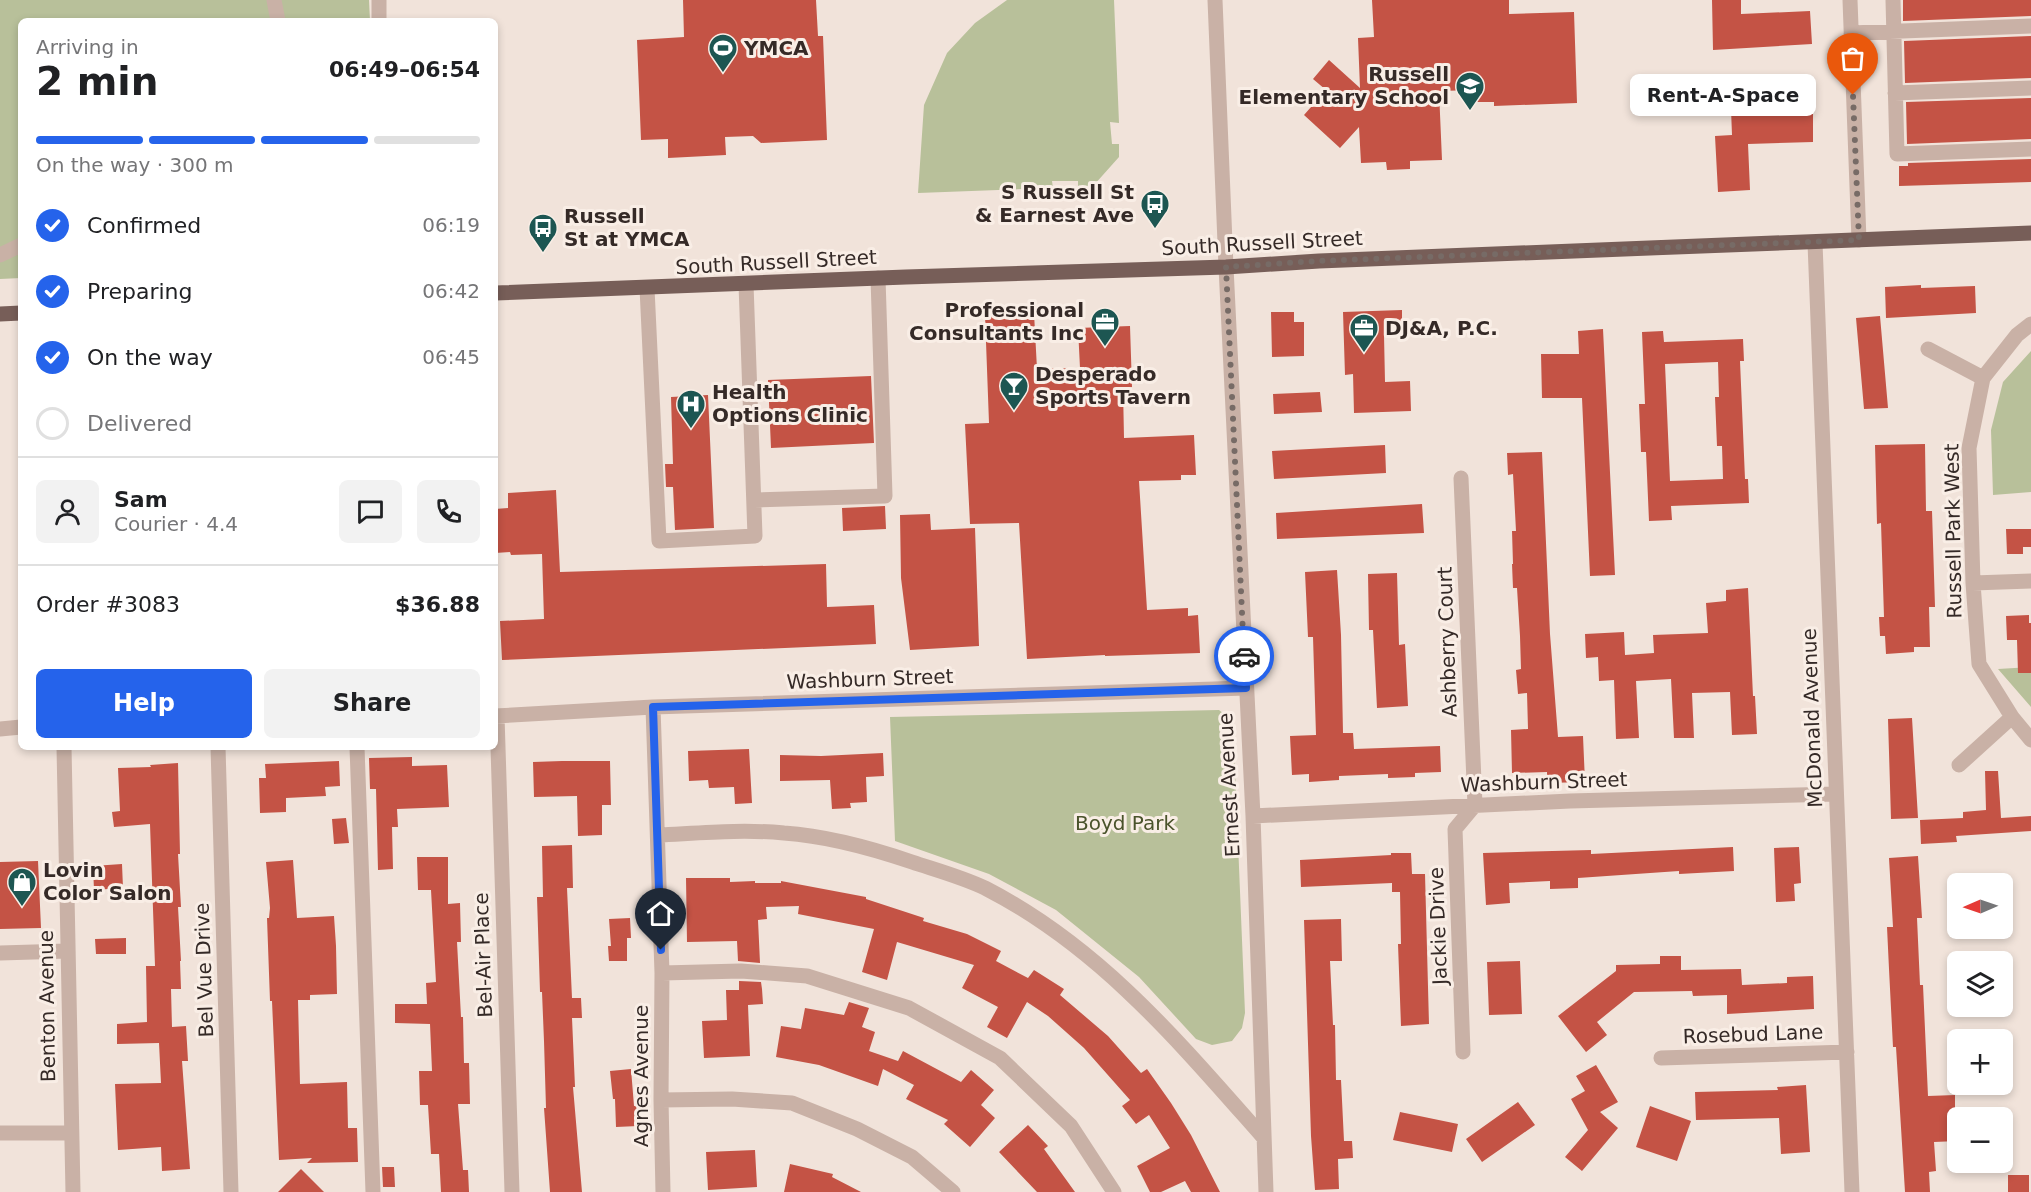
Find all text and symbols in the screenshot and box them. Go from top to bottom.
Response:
sports icon: YMCA [707,32,739,74]
pin [1827,33,1878,95]
text: Arriving in [36,35,139,59]
place label: YMCA [743,36,809,60]
icon: bag [1836,42,1869,75]
text: 06:49–06:54 [329,57,480,82]
text: 2 min [36,59,158,104]
place label: Russell Elementary School [1239,62,1449,109]
school or university icon: Russell Elementary School [1454,70,1486,112]
callout: Rent-A-Space [1631,74,1817,116]
text: Rent-A-Space [1647,83,1799,107]
text: On the way · 300 m [36,153,234,177]
place label: S Russell St & Earnest Ave [975,180,1134,227]
bus stop icon: S Russell St & Earnest Ave [1139,188,1171,230]
place label: Russell St at YMCA [564,204,690,251]
icon: check [36,209,69,242]
bus stop icon: Russell St at YMCA [527,212,559,254]
text: Confirmed [87,213,201,238]
text: 06:19 [422,213,480,237]
street label: South Russell Street [1161,226,1363,260]
street label: South Russell Street [675,245,877,279]
icon: check [36,275,69,308]
text: Preparing [87,279,193,304]
text: 06:42 [422,279,480,303]
place label: Professional Consultants Inc [909,298,1084,345]
office icon: Professional Consultants Inc [1089,306,1121,348]
office icon: DJ&A, P.C. [1348,312,1380,354]
place label: DJ&A, P.C. [1385,316,1498,340]
icon: check [36,341,69,374]
text: On the way [87,345,213,370]
text: 06:45 [422,345,480,369]
place label: Desperado Sports Tavern [1035,362,1191,409]
bar icon: Desperado Sports Tavern [998,370,1030,412]
place label: Health Options Clinic [712,380,868,427]
hospital icon: Health Options Clinic [675,388,707,430]
text: Delivered [87,411,192,436]
street label: Russell Park West [1939,443,1967,619]
button: person [36,480,99,543]
button: chat [339,480,402,543]
button: phone [417,480,480,543]
text: Sam [114,487,168,512]
text: Courier · 4.4 [114,512,238,536]
street label: Ashberry Court [1432,566,1462,718]
text: Order #3083 [36,592,180,617]
text: $36.88 [395,592,480,617]
courier [1214,626,1274,686]
street label: McDonald Avenue [1797,628,1827,808]
icon: car [1228,640,1261,673]
street label: Washburn Street [786,664,954,694]
button: Help [36,669,252,738]
button: Share [264,669,480,738]
street label: Ernest Avenue [1213,712,1245,858]
street label: Washburn Street [1460,767,1628,797]
park label: Boyd Park [1075,811,1175,835]
place label: Lovin Color Salon [43,858,172,905]
shop icon: Lovin Color Salon [6,866,38,908]
street label: Jackie Drive [1424,866,1452,988]
north arrow [1947,873,2013,939]
map controls [1947,873,2013,1173]
pin [635,888,686,950]
street label: Bel-Air Place [469,892,497,1018]
icon: home [644,897,677,930]
street label: Bel Vue Drive [190,902,218,1038]
street label: Benton Avenue [34,930,60,1082]
button: layers [1947,951,2013,1017]
street label: Agnes Avenue [629,1005,653,1147]
street label: Rosebud Lane [1682,1020,1824,1048]
button: + [1947,1029,2013,1095]
button: − [1947,1107,2013,1173]

